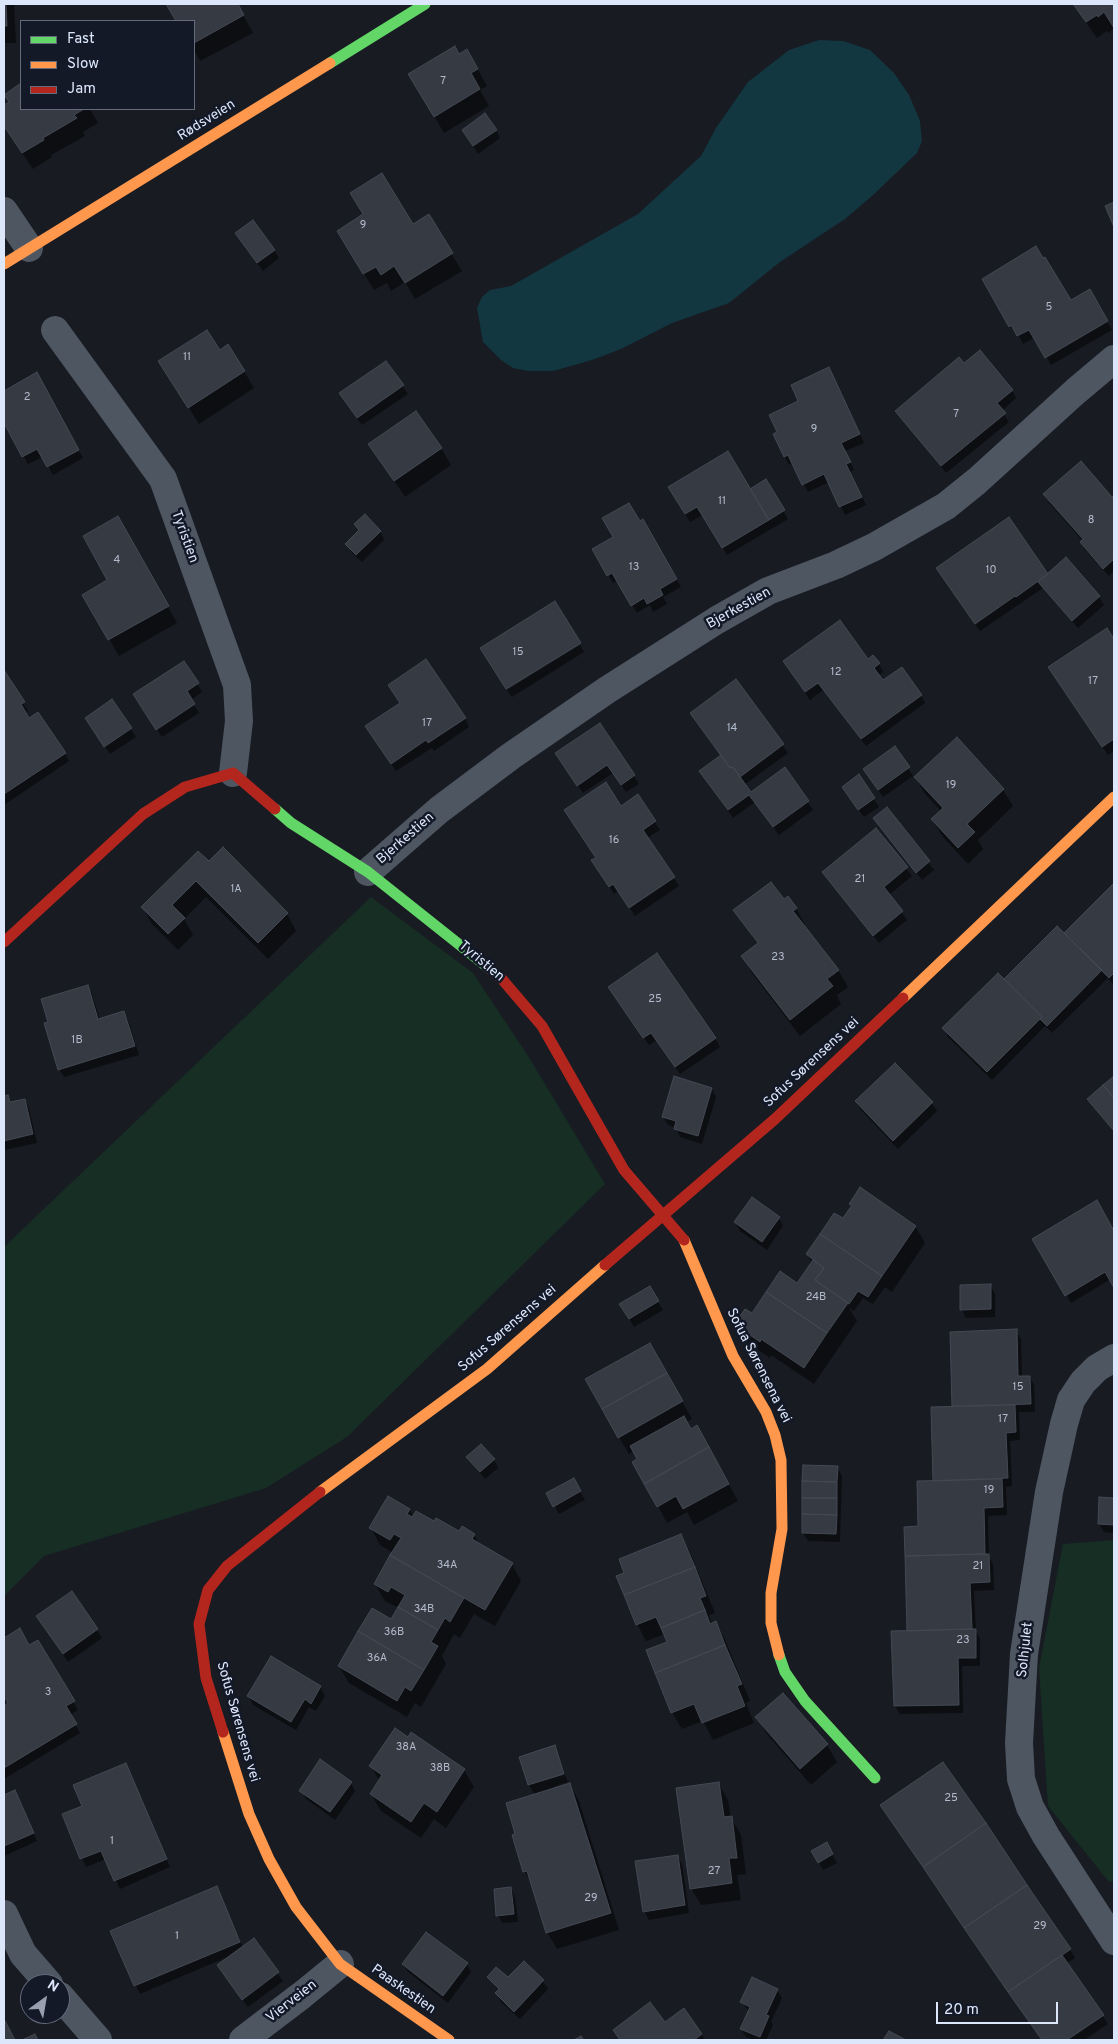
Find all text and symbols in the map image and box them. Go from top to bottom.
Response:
legend [20,20,195,110]
text: Fast [67,30,95,49]
text: Slow [67,55,99,74]
house number: 7 [440,75,446,89]
text: Jam [67,80,96,99]
street label: Rødsveien [175,97,239,145]
house number: 9 [360,219,366,233]
house number: 5 [1046,301,1052,315]
house number: 11 [183,351,191,365]
house number: 2 [24,391,30,405]
house number: 7 [953,408,959,422]
house number: 9 [811,423,817,437]
house number: 11 [718,495,726,509]
street label: Tyristien [167,508,201,566]
house number: 8 [1088,514,1094,528]
house number: 4 [114,554,120,568]
house number: 13 [629,561,639,575]
house number: 10 [985,564,997,578]
street label: Bjerkestien [704,585,774,633]
house number: 15 [513,646,523,660]
house number: 12 [831,666,841,680]
house number: 17 [1088,675,1098,689]
house number: 17 [422,717,432,731]
house number: 14 [727,722,737,736]
house number: 19 [946,779,956,793]
street label: Bjerkestien [374,809,438,869]
house number: 16 [609,834,619,848]
house number: 21 [855,873,865,887]
house number: 1A [230,883,242,897]
street label: Tyristien [455,938,507,986]
house number: 23 [771,951,785,965]
house number: 25 [648,993,662,1007]
street label: Sofus Sørensens vei [761,1014,863,1112]
house number: 1B [71,1034,83,1048]
street label: Sofus Sørensens vei [456,1282,560,1376]
house number: 24B [806,1291,826,1305]
street label: Sofua Sørensena vei [722,1306,794,1426]
house number: 15 [1013,1381,1023,1395]
house number: 17 [998,1413,1008,1427]
house number: 19 [984,1484,994,1498]
house number: 34A [437,1559,457,1573]
house number: 21 [973,1560,983,1574]
house number: 34B [414,1603,434,1617]
street label: Solhjulet [1015,1621,1037,1679]
house number: 36B [384,1626,404,1640]
house number: 23 [956,1634,970,1648]
house number: 36A [367,1652,387,1666]
street label: Sofus Sørensens vei [212,1660,262,1784]
house number: 3 [45,1686,51,1700]
house number: 38A [396,1741,416,1755]
house number: 38B [430,1762,450,1776]
house number: 25 [944,1792,958,1806]
house number: 1 [110,1835,114,1849]
house number: 27 [708,1865,720,1879]
house number: 29 [584,1892,598,1906]
house number: 29 [1033,1920,1047,1934]
house number: 1 [175,1930,179,1944]
street label: Paaskestien [368,1962,438,2018]
north arrow [20,1974,70,2024]
text: N [44,1977,61,1997]
street label: Vierveien [263,1977,321,2027]
scale bar [938,1992,1060,2024]
text: 20 m [944,2001,979,2020]

